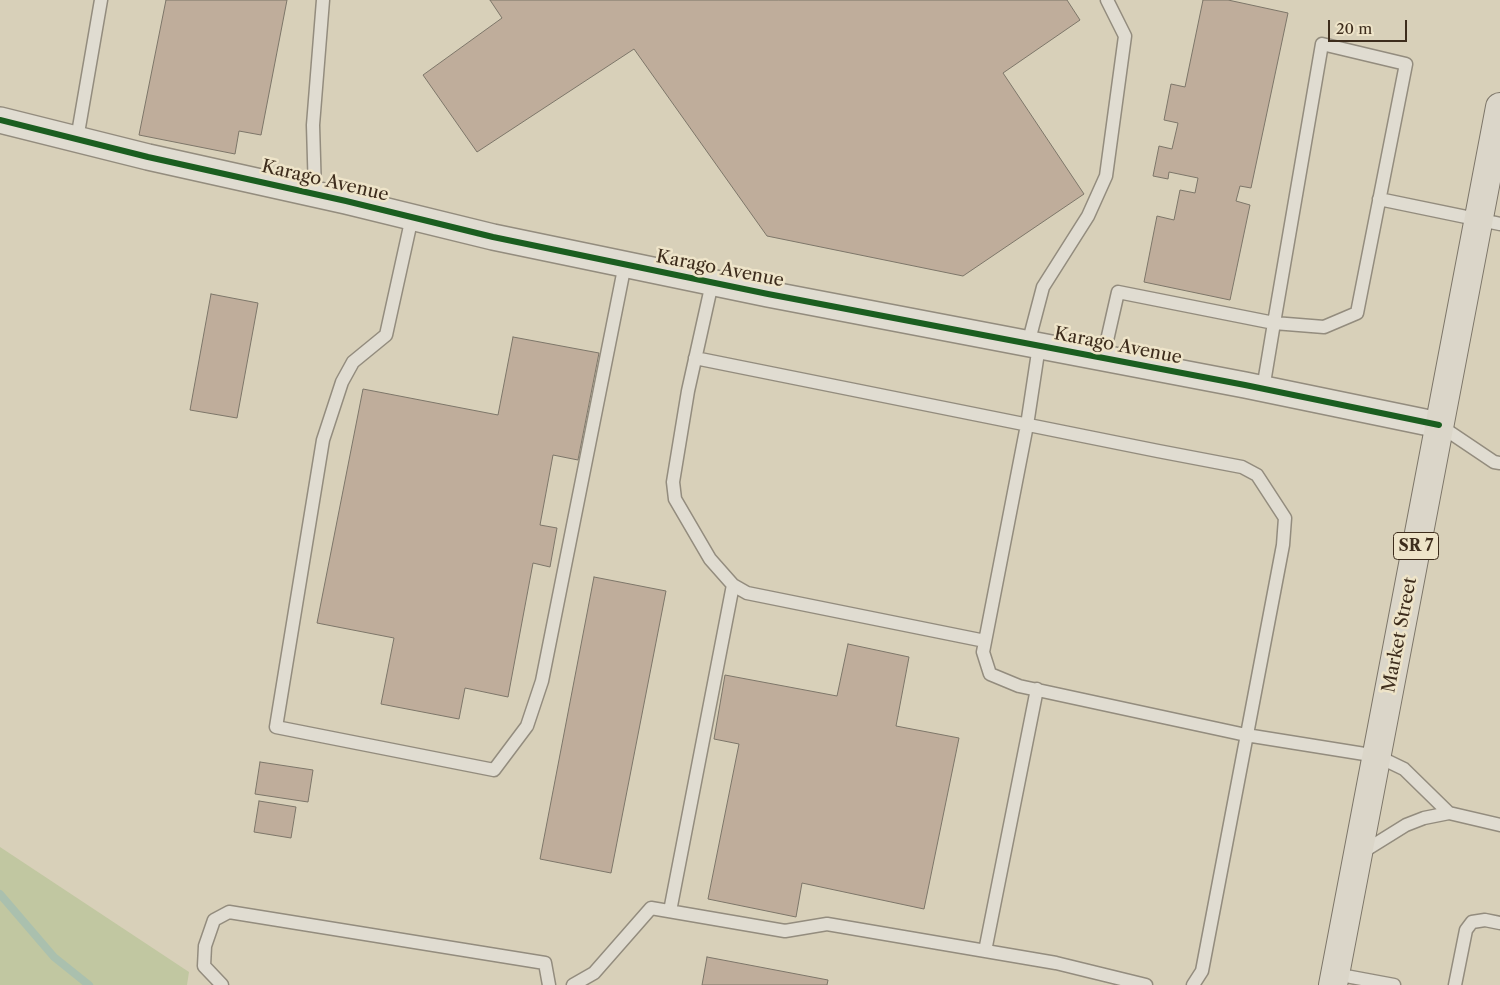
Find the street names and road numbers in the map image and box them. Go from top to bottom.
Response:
street label: Karago Avenue [259,156,391,206]
street label: Karago Avenue [654,246,786,292]
street label: Karago Avenue [1052,323,1184,369]
road number: SR 7 [1394,532,1438,560]
street label: Market Street [1378,575,1422,695]

